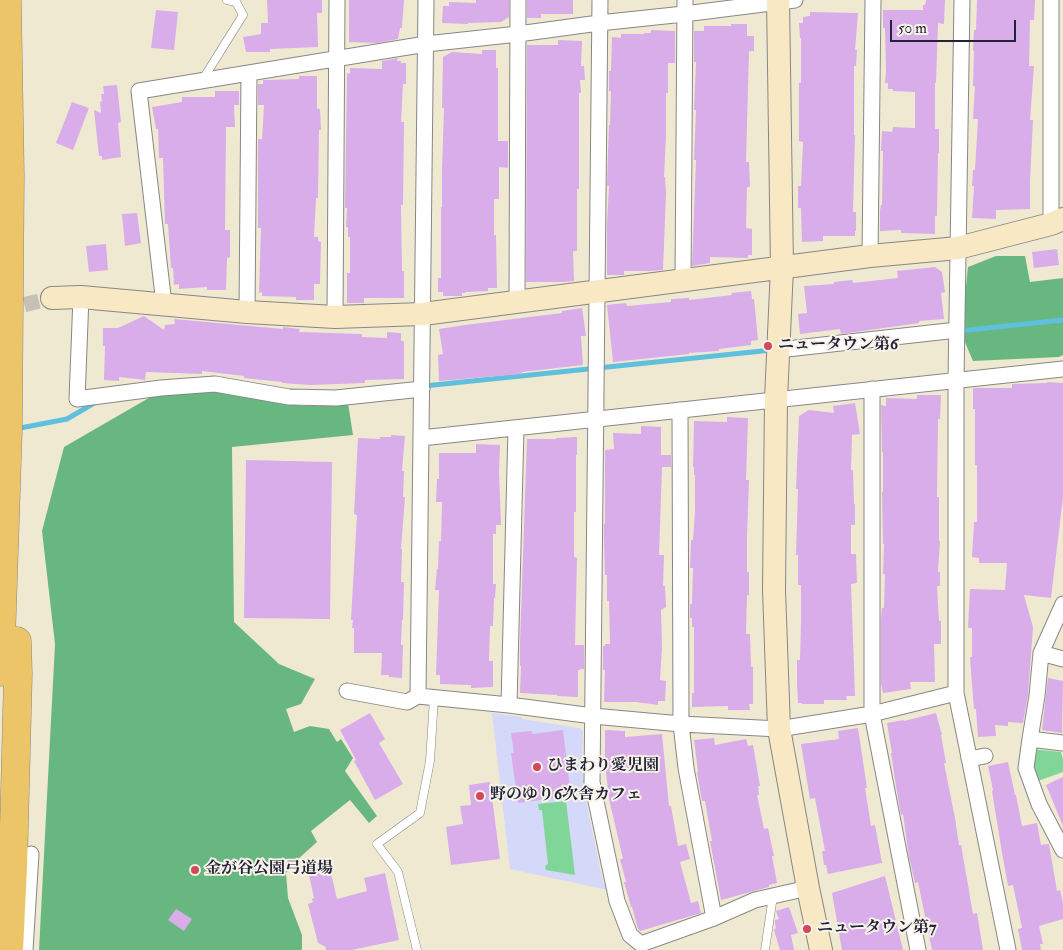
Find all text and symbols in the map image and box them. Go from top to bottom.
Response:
scale bar [893,10,1019,42]
text: 50 m [898,19,927,38]
place label: ニュータウン第6 [778,336,898,356]
marker: ニュータウン第6 [762,340,774,352]
place label: ひまわり愛児園 [547,757,659,777]
marker: ひまわり愛児園 [531,761,543,773]
place label: 野のゆり6次舎カフェ [490,786,642,806]
marker: 野のゆり6次舎カフェ [474,790,486,802]
place label: 金が谷公園弓道場 [205,860,333,880]
marker: 金が谷公園弓道場 [189,864,201,876]
place label: ニュータウン第7 [817,919,936,939]
marker: ニュータウン第7 [801,923,813,935]

